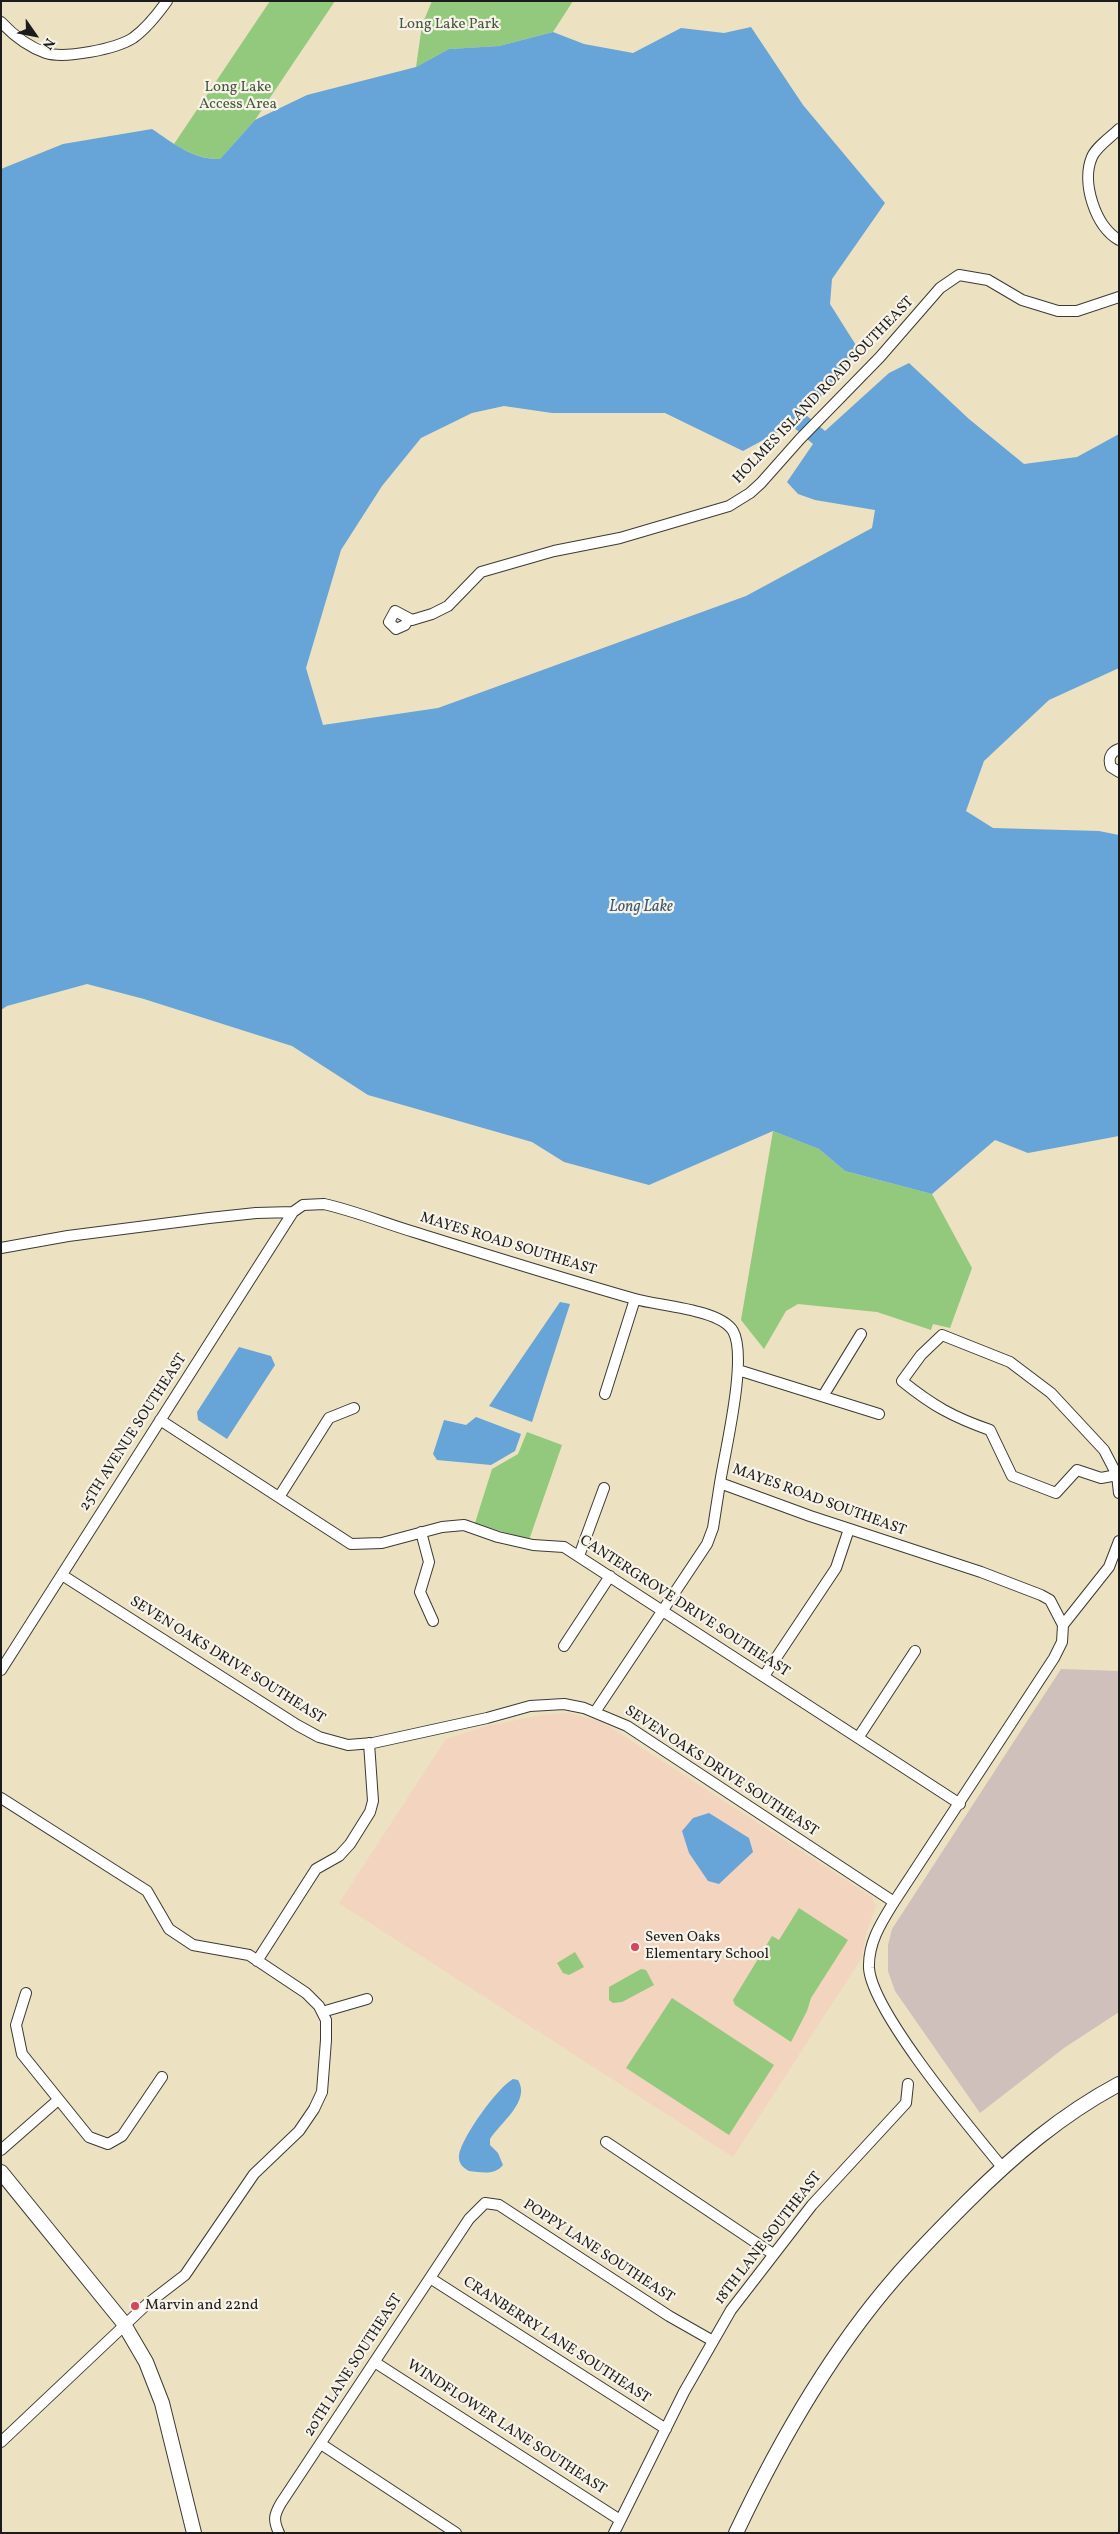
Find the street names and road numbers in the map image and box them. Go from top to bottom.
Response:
street label: HOLMES ISLAND ROAD SOUTHEAST [730,294,918,488]
street label: MAYES ROAD SOUTHEAST [418,1210,598,1280]
street label: 25TH AVENUE SOUTHEAST [76,1351,192,1515]
street label: MAYES ROAD SOUTHEAST [730,1461,908,1541]
street label: CANTERGROVE DRIVE SOUTHEAST [576,1532,792,1682]
street label: SEVEN OAKS DRIVE SOUTHEAST [126,1593,328,1729]
street label: SEVEN OAKS DRIVE SOUTHEAST [621,1703,821,1841]
street label: 18TH LANE SOUTHEAST [712,2169,826,2309]
street label: POPPY LANE SOUTHEAST [519,2196,677,2308]
street label: CRANBERRY LANE SOUTHEAST [459,2274,653,2408]
street label: 20TH LANE SOUTHEAST [301,2291,407,2441]
street label: WINDFLOWER LANE SOUTHEAST [403,2357,609,2499]

